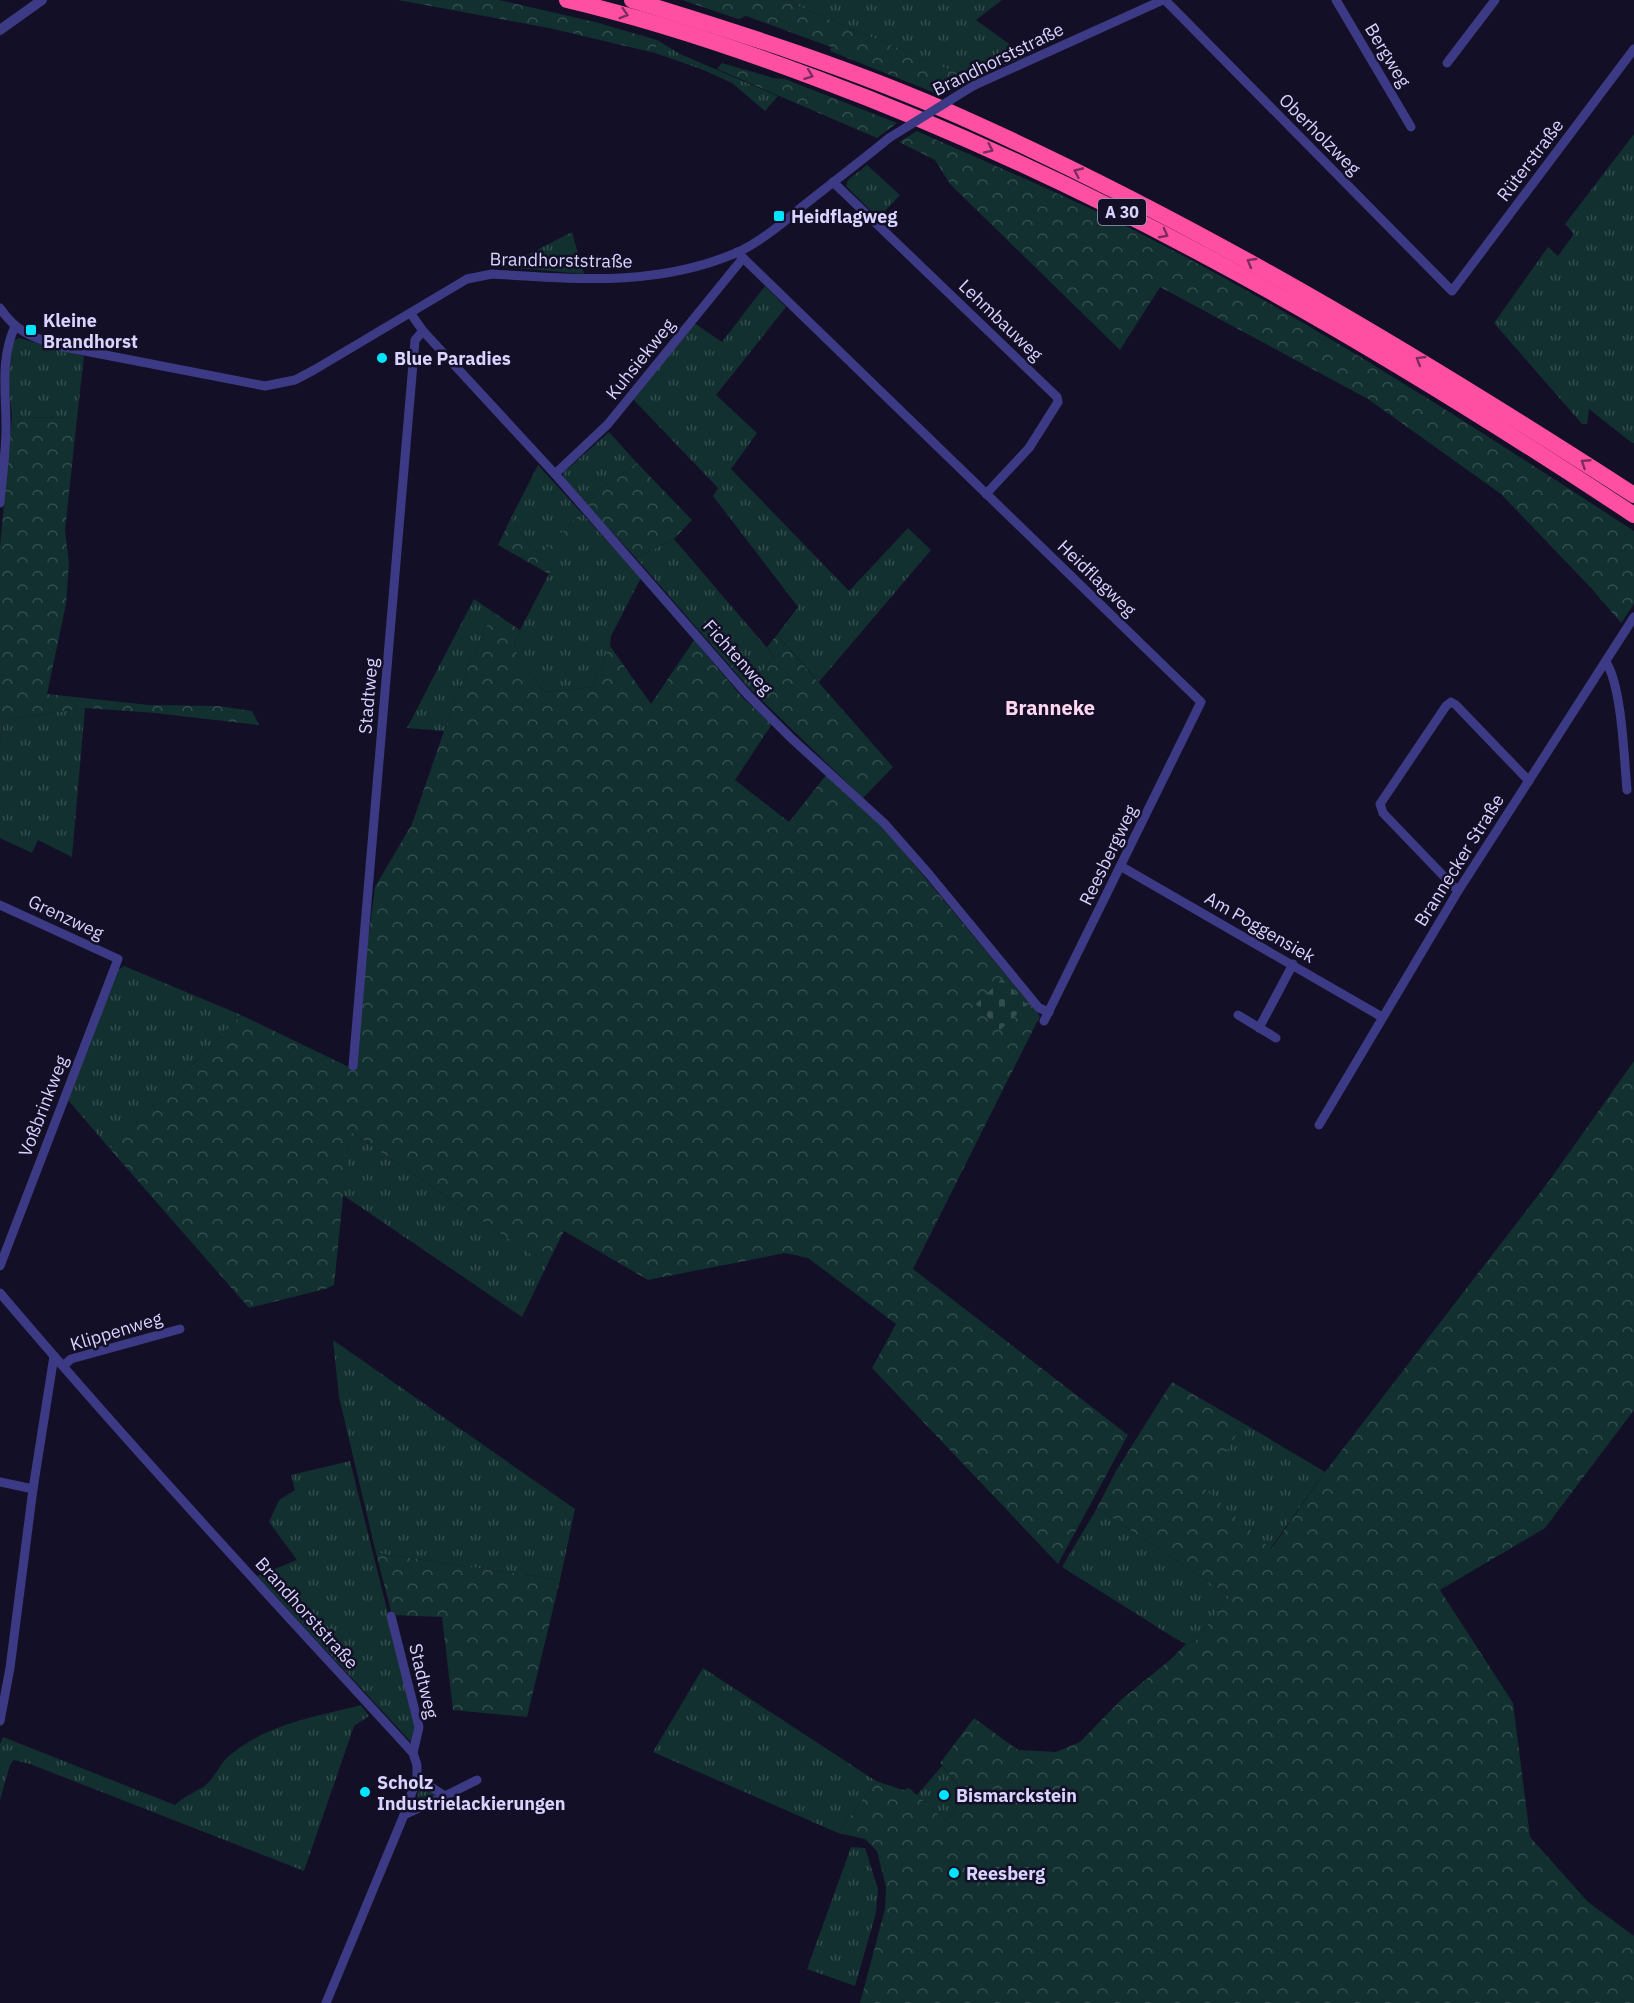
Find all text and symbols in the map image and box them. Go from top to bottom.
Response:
one-way arrow [618,7,629,19]
street label: Brandhorststraße [929,17,1067,101]
street label: Bergweg [1360,19,1416,92]
one-way arrow [803,68,813,81]
street label: Oberholzweg [1274,88,1366,180]
street label: Rüterstraße [1492,114,1568,206]
one-way arrow [983,142,994,154]
one-way arrow [1073,168,1084,180]
road number: A 30 [1098,199,1146,225]
place label: Heidflagweg [791,205,897,228]
marker: Heidflagweg [772,209,786,223]
one-way arrow [1158,227,1169,238]
street label: Brandhorststraße [489,247,633,273]
one-way arrow [1247,258,1257,269]
street label: Lehmbauweg [954,274,1048,366]
place label: Kleine Brandhorst [43,309,138,353]
street label: Kuhsiekweg [600,314,680,404]
marker: Kleine Brandhorst [24,323,38,337]
place label: Blue Paradies [394,347,511,370]
marker: Blue Paradies [375,351,389,365]
one-way arrow [1415,356,1426,367]
one-way arrow [1581,459,1591,471]
street label: Heidflagweg [1053,535,1142,622]
street label: Fichtenweg [698,615,778,700]
street label: Stadtweg [353,657,383,735]
district label: Branneke [1005,694,1095,721]
street label: Brannecker Straße [1409,790,1509,930]
street label: Reesbergweg [1074,801,1142,909]
street label: Am Poggensiek [1201,886,1320,968]
street label: Grenzweg [25,890,108,945]
street label: Voßbrinkweg [13,1052,73,1160]
street label: Klippenweg [67,1306,165,1356]
street label: Brandhorststraße [251,1552,363,1674]
street label: Stadtweg [404,1641,444,1721]
place label: Scholz Industrielackierungen [377,1771,566,1815]
place label: Bismarckstein [956,1784,1077,1807]
marker: Scholz Industrielackierungen [358,1785,372,1799]
marker: Bismarckstein [937,1788,951,1802]
place label: Reesberg [966,1862,1045,1885]
marker: Reesberg [947,1866,961,1880]

